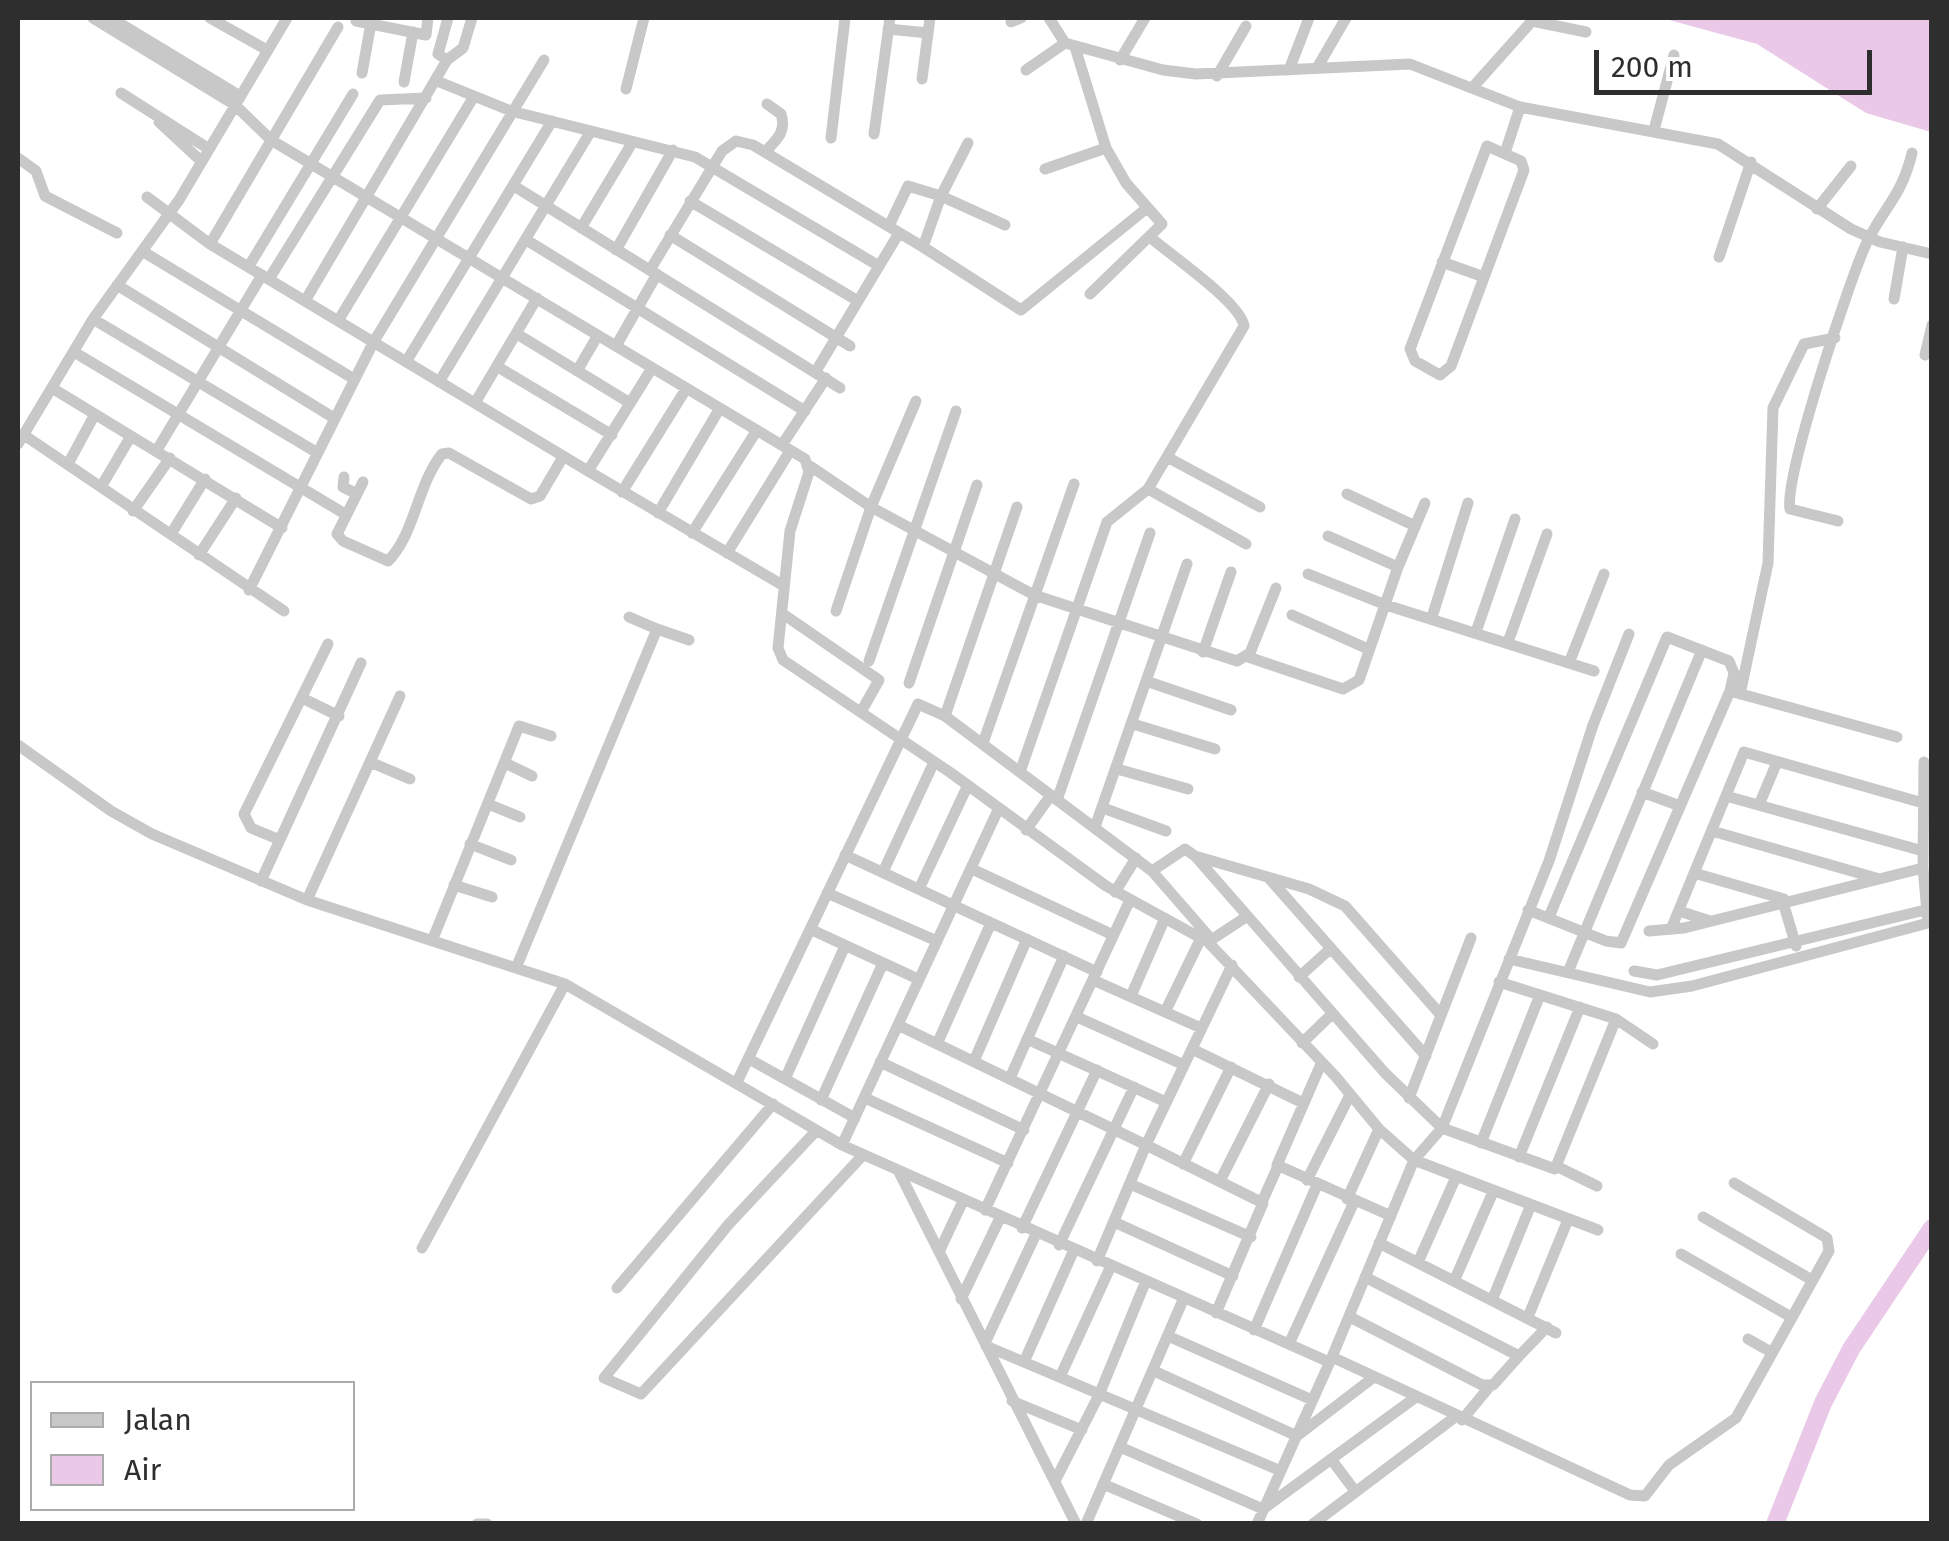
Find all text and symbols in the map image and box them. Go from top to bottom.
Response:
scale bar [1599,30,1876,92]
text: 200 m [1611,49,1693,85]
legend [30,1381,355,1511]
text: Jalan [124,1402,192,1438]
text: Air [124,1452,161,1488]

